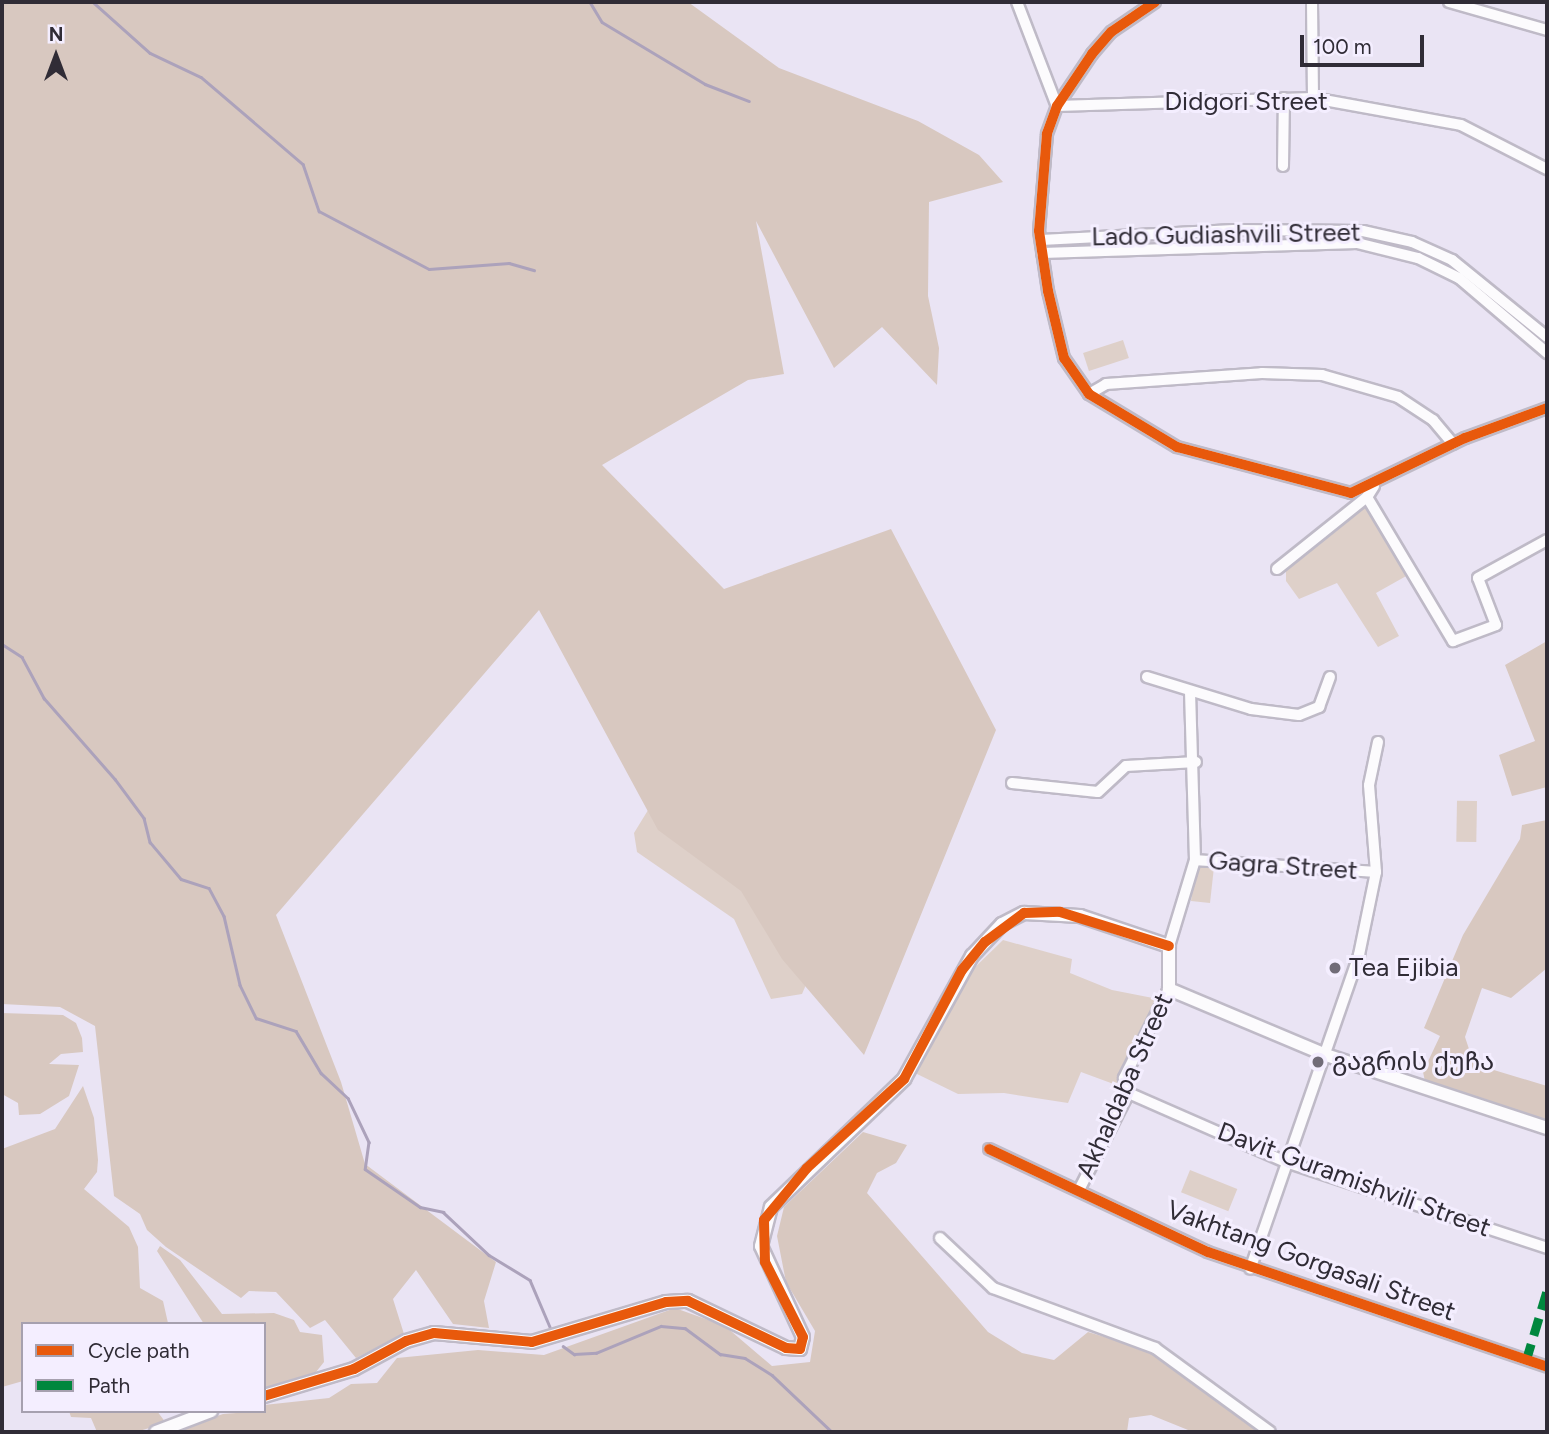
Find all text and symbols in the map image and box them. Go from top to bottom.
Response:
north arrow [21,21,91,91]
scale bar [1304,21,1428,65]
text: N [49,23,63,46]
text: 100 m [1313,34,1372,59]
street label: Didgori Street [1164,86,1328,118]
street label: Lado Gudiashvili Street [1091,217,1361,253]
street label: Gagra Street [1207,845,1359,887]
place label: Tea Ejibia [1349,952,1459,984]
marker: Tea Ejibia [1327,960,1343,976]
street label: Akhaldaba Street [1070,988,1180,1184]
place label: გაგრის ქუჩა [1332,1046,1494,1078]
marker: გაგრის ქუჩა [1310,1054,1326,1070]
street label: Davit Guramishvili Street [1213,1116,1495,1244]
street label: Vakhtang Gorgasali Street [1162,1194,1460,1328]
legend [21,1322,266,1413]
text: Cycle path [88,1338,189,1363]
text: Path [88,1373,130,1398]

